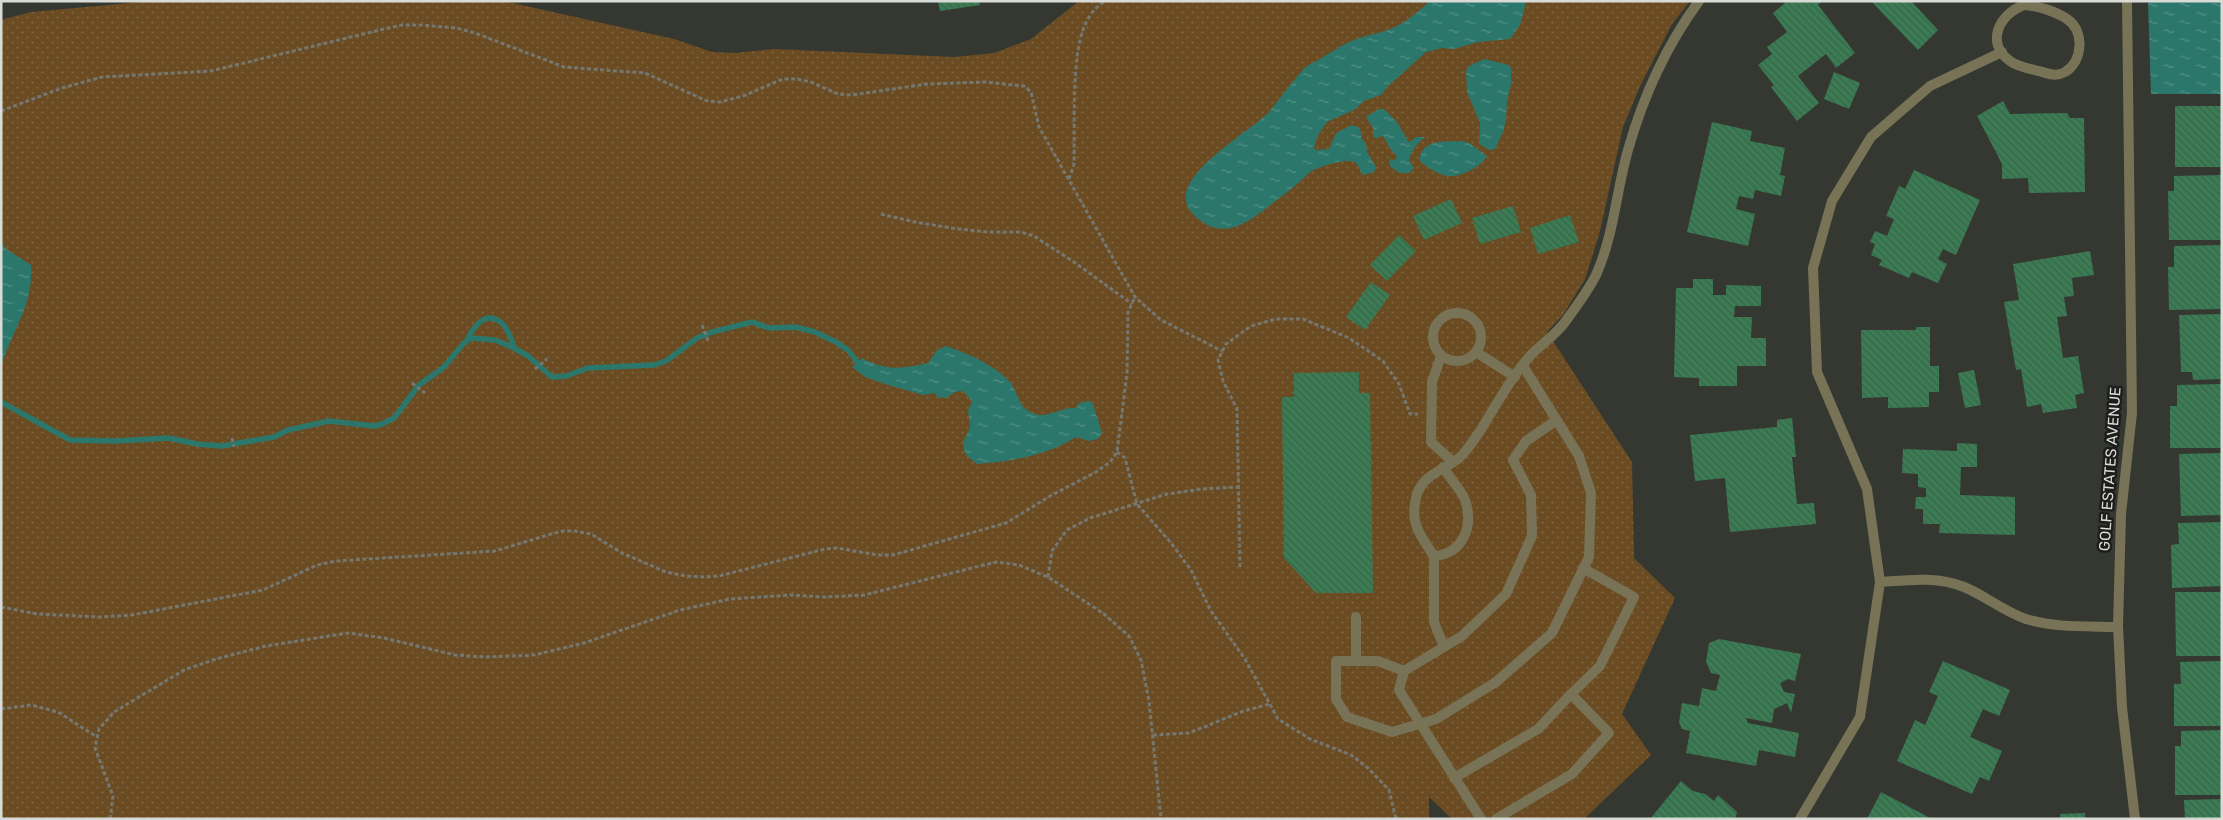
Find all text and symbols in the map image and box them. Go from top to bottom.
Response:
street label: GOLF ESTATES AVENUE [2095,386,2125,552]

